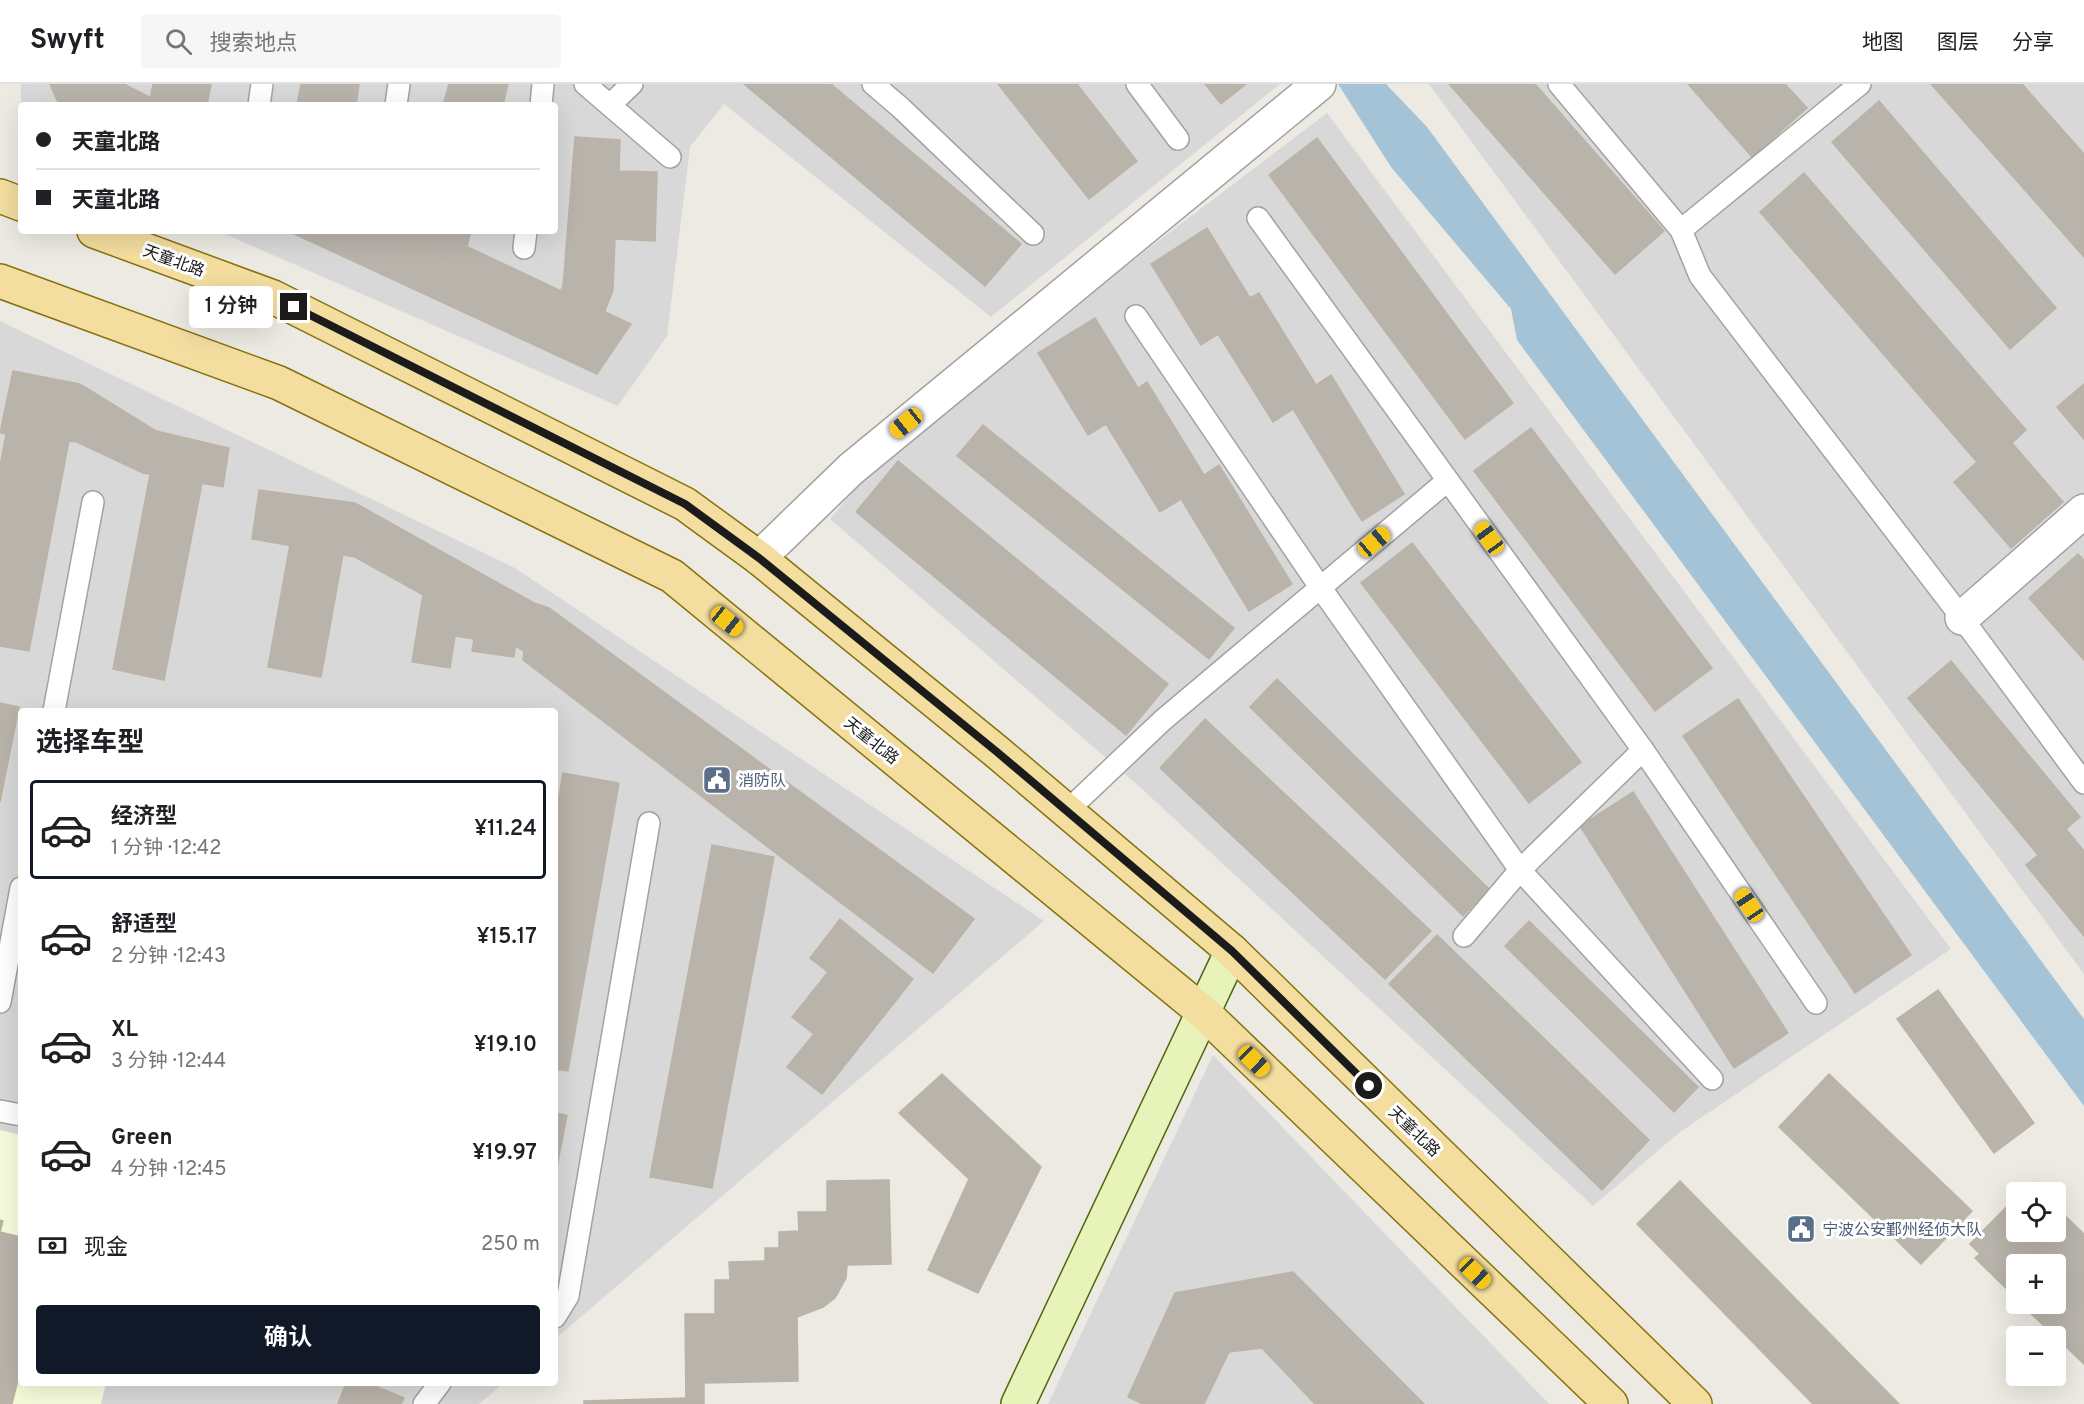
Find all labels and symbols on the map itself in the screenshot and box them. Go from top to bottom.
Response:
street label: 天童北路 [140,242,207,282]
callout: 1 分钟 [189,286,273,328]
route end [280,293,307,320]
car [886,405,926,441]
car [1471,518,1507,558]
car [1354,524,1394,560]
car [707,603,747,639]
street label: 天童北路 [840,714,902,769]
public building icon: 消防队 [701,764,733,796]
place label: 消防队 [738,772,786,792]
car [1731,885,1767,925]
car [1235,1042,1273,1080]
route start [1355,1072,1382,1099]
street label: 天童北路 [1384,1103,1444,1162]
public building icon: 宁波公安鄞州经侦大队 [1785,1213,1817,1245]
place label: 宁波公安鄞州经侦大队 [1822,1221,1982,1241]
car [1456,1254,1494,1292]

